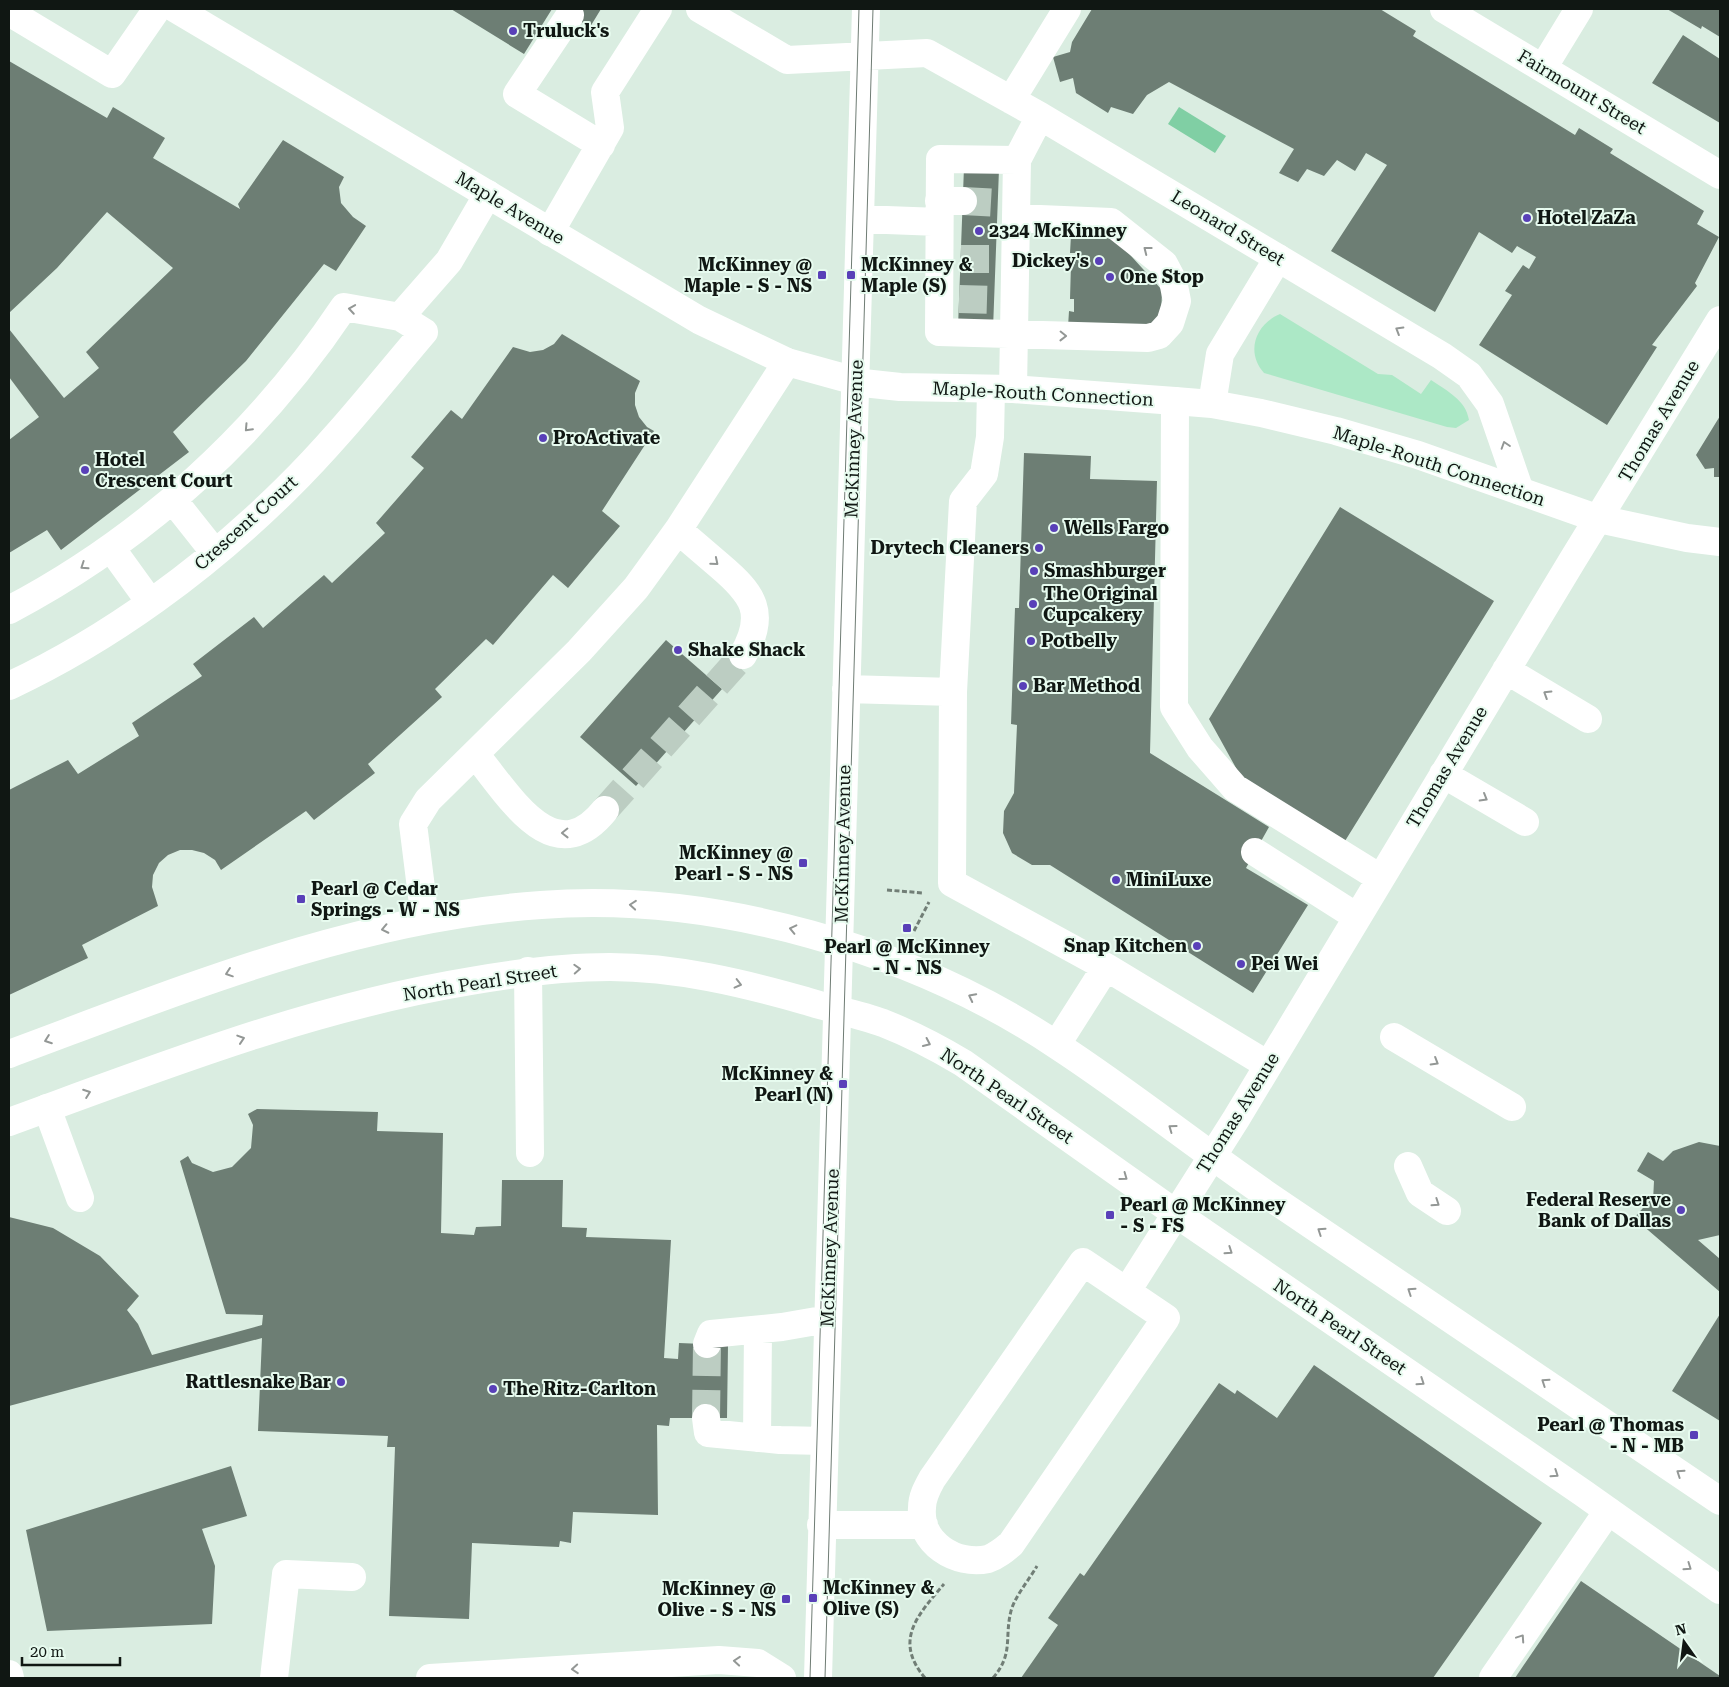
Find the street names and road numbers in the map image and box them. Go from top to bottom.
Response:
street label: Fairmount Street [1514,45,1650,138]
street label: Maple Avenue [452,167,568,248]
street label: Leonard Street [1168,185,1289,270]
street label: Thomas Avenue [1614,356,1703,486]
street label: McKinney Avenue [840,359,867,519]
street label: Maple-Routh Connection [932,377,1155,410]
street label: Maple-Routh Connection [1330,421,1548,510]
street label: Crescent Court [190,471,302,574]
street label: Thomas Avenue [1402,702,1491,832]
street label: McKinney Avenue [831,764,854,923]
street label: North Pearl Street [401,960,559,1005]
street label: North Pearl Street [937,1043,1078,1148]
street label: Thomas Avenue [1192,1048,1283,1177]
street label: McKinney Avenue [816,1168,843,1328]
street label: North Pearl Street [1270,1274,1411,1379]

